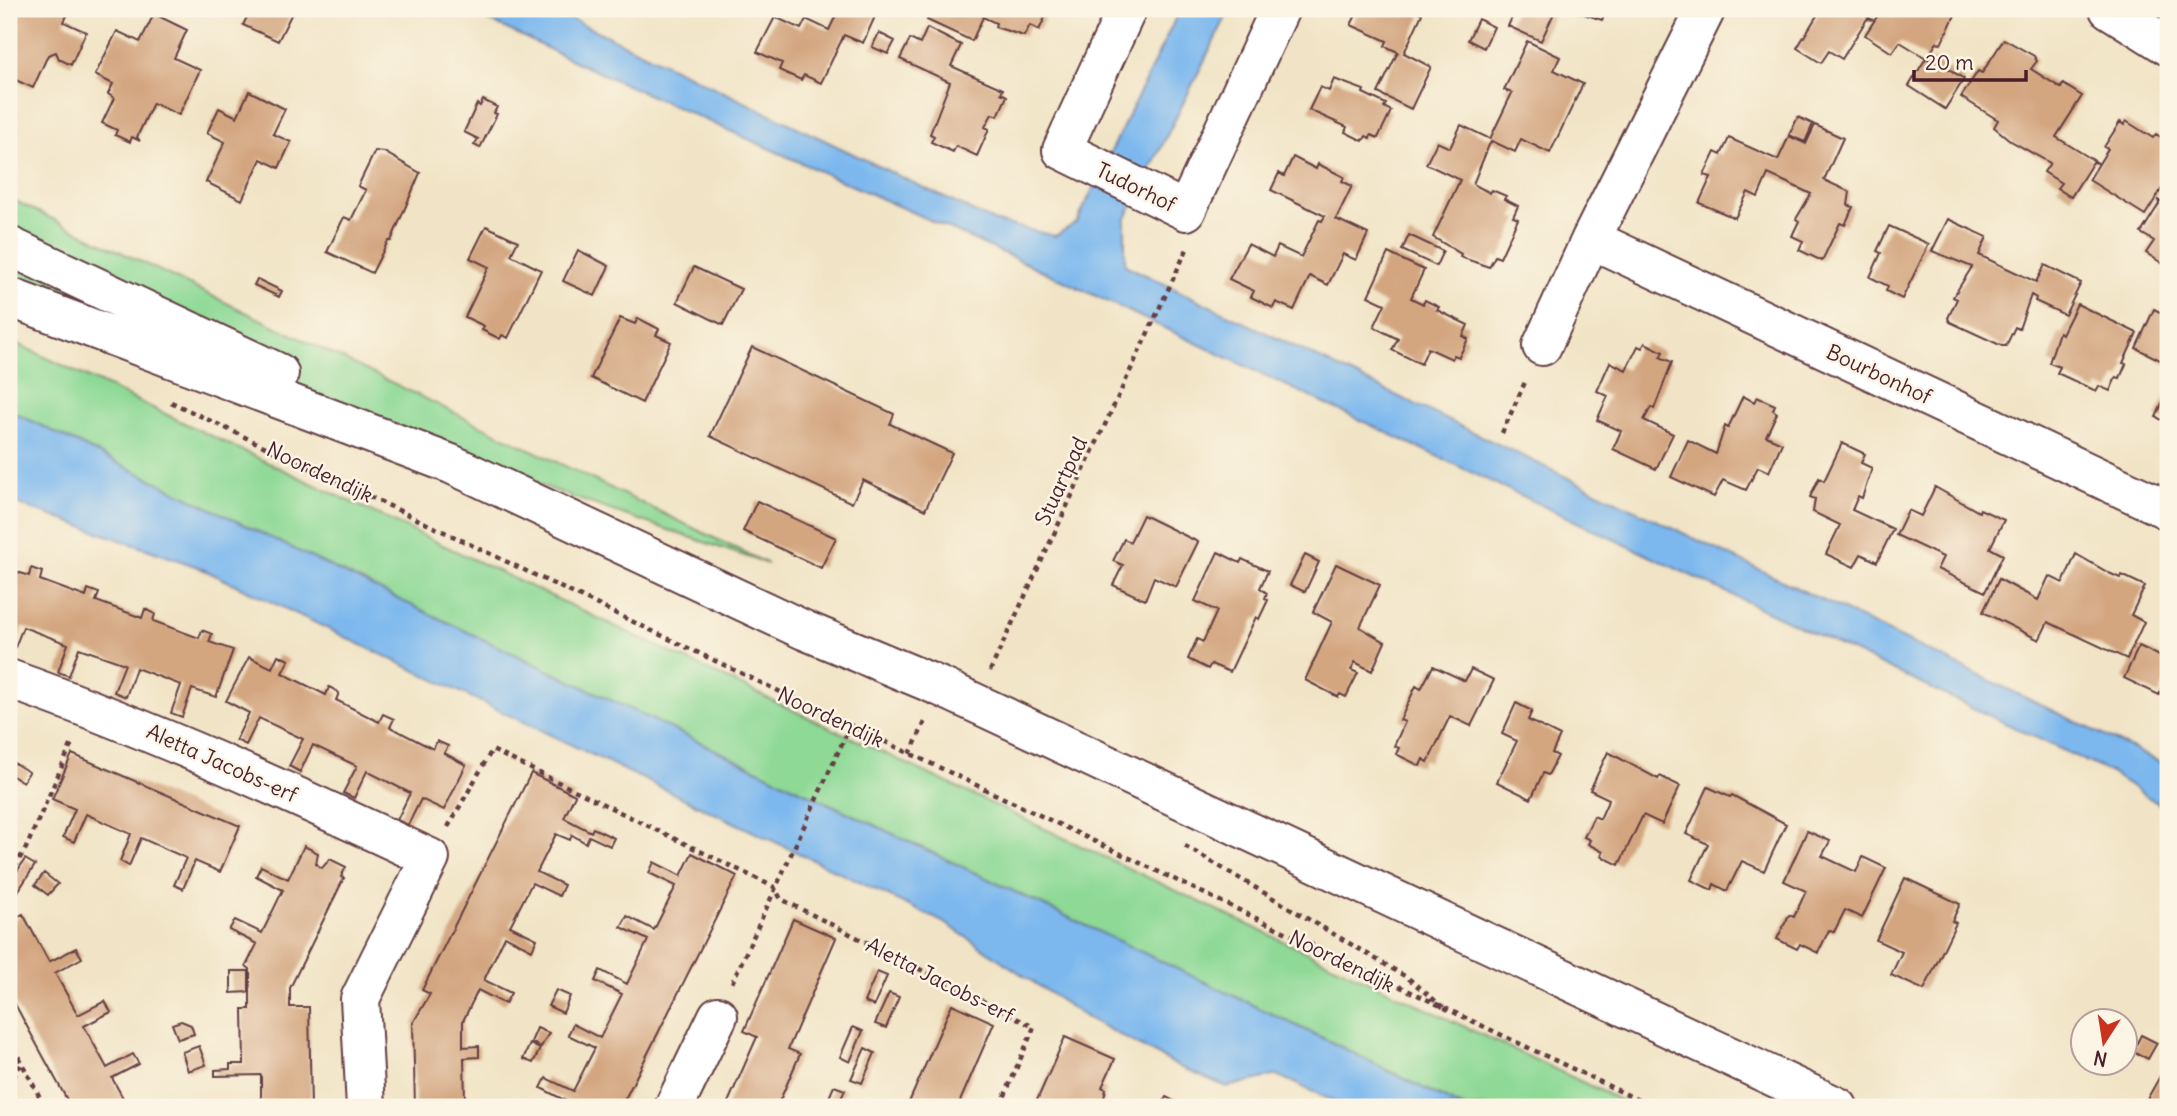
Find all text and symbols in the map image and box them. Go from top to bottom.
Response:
scale bar [1914,38,2026,82]
text: 20 m [1925,49,1974,76]
street label: Tudorhof [1092,156,1181,218]
street label: Bourbonhof [1822,338,1937,411]
street label: Stuartpad [1029,432,1093,530]
street label: Noordendijk [262,436,378,508]
street label: Noordendijk [773,681,889,753]
street label: Aletta Jacobs-erf [142,718,303,809]
street label: Noordendijk [1285,924,1399,998]
street label: Aletta Jacobs-erf [862,931,1019,1029]
north arrow [2068,1007,2138,1078]
text: N [2092,1046,2109,1072]

